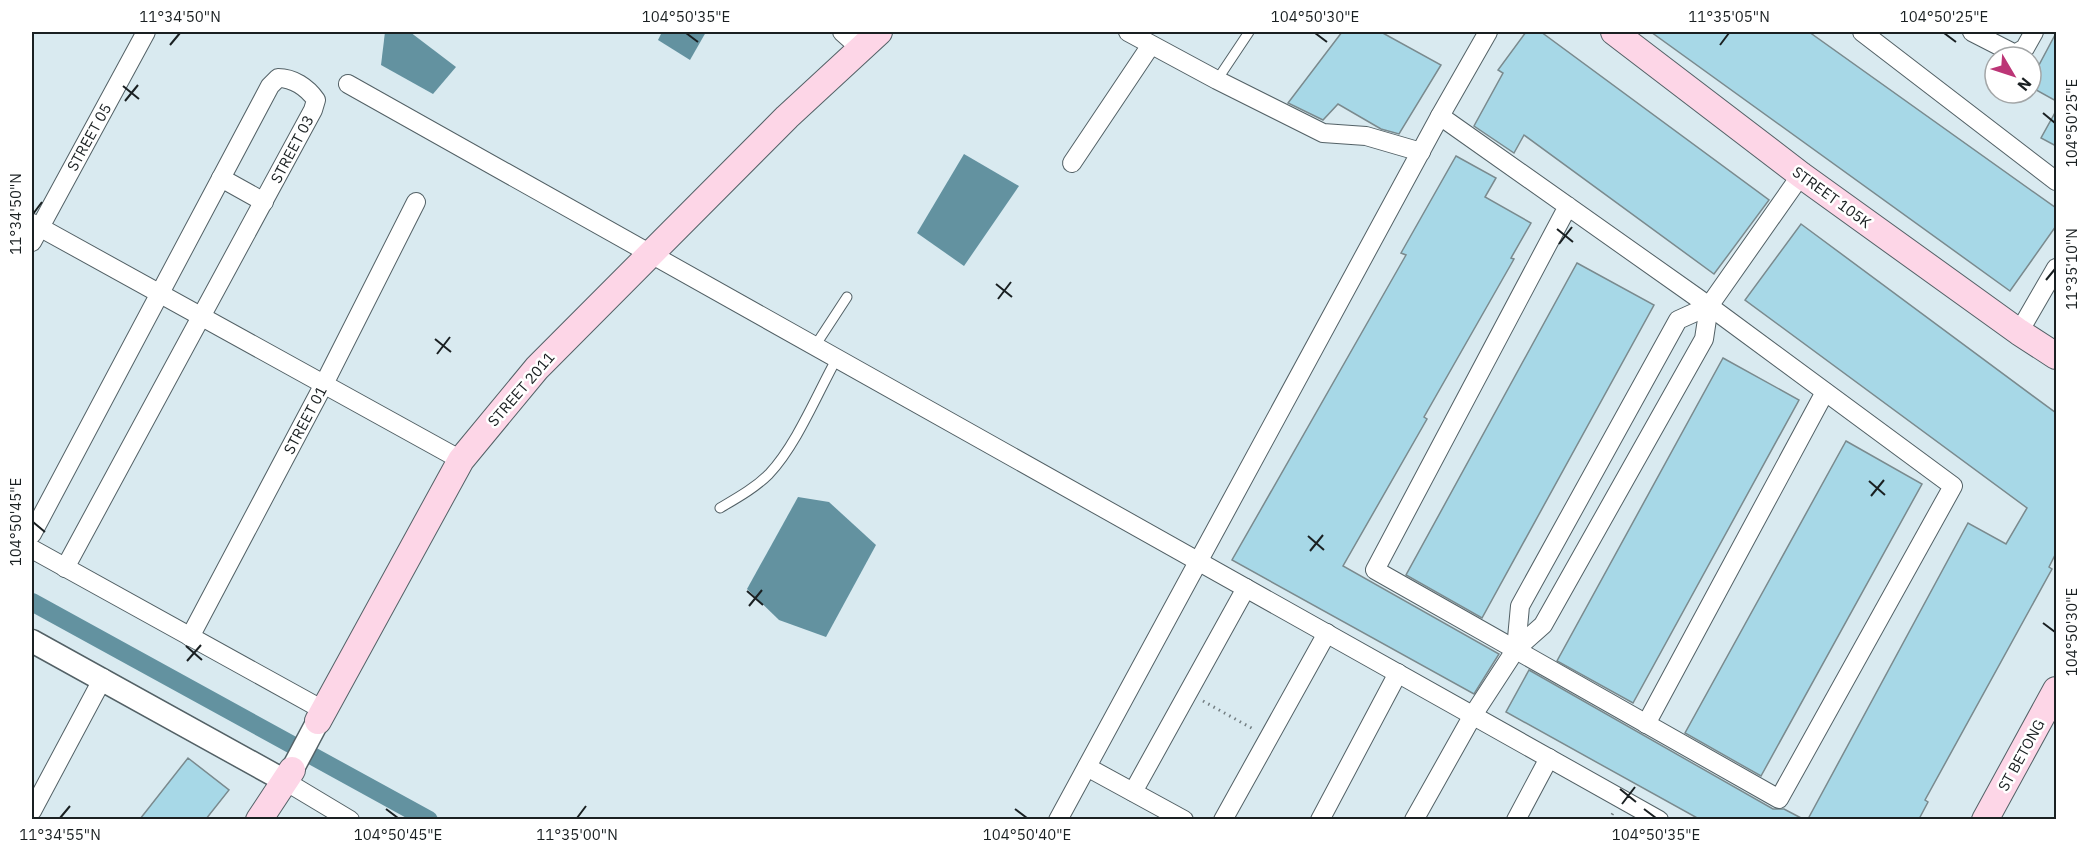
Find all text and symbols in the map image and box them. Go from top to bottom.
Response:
text: 11°34'50"N [139,7,221,26]
text: 104°50'35"E [642,7,730,26]
text: 104°50'30"E [1271,7,1359,26]
text: 11°35'05"N [1688,7,1770,26]
text: 104°50'25"E [1900,7,1988,26]
north arrow [1983,45,2043,105]
text: N [2013,74,2036,95]
text: 104°50'25"E [2062,79,2081,167]
street label: STREET 05 [63,100,115,174]
street label: STREET 03 [266,112,318,186]
street label: STREET 105K [1789,162,1876,232]
text: 11°34'50"N [6,173,25,255]
text: 11°35'10"N [2062,228,2081,310]
street label: STREET 2011 [484,348,558,430]
street label: STREET 01 [279,383,331,457]
text: 104°50'45"E [6,478,25,566]
text: 104°50'30"E [2062,588,2081,676]
street label: ST BETONG [1994,716,2048,794]
text: 11°34'55"N [19,825,101,844]
text: 104°50'45"E [354,825,442,844]
text: 11°35'00"N [536,825,618,844]
text: 104°50'40"E [983,825,1071,844]
text: 104°50'35"E [1612,825,1700,844]

